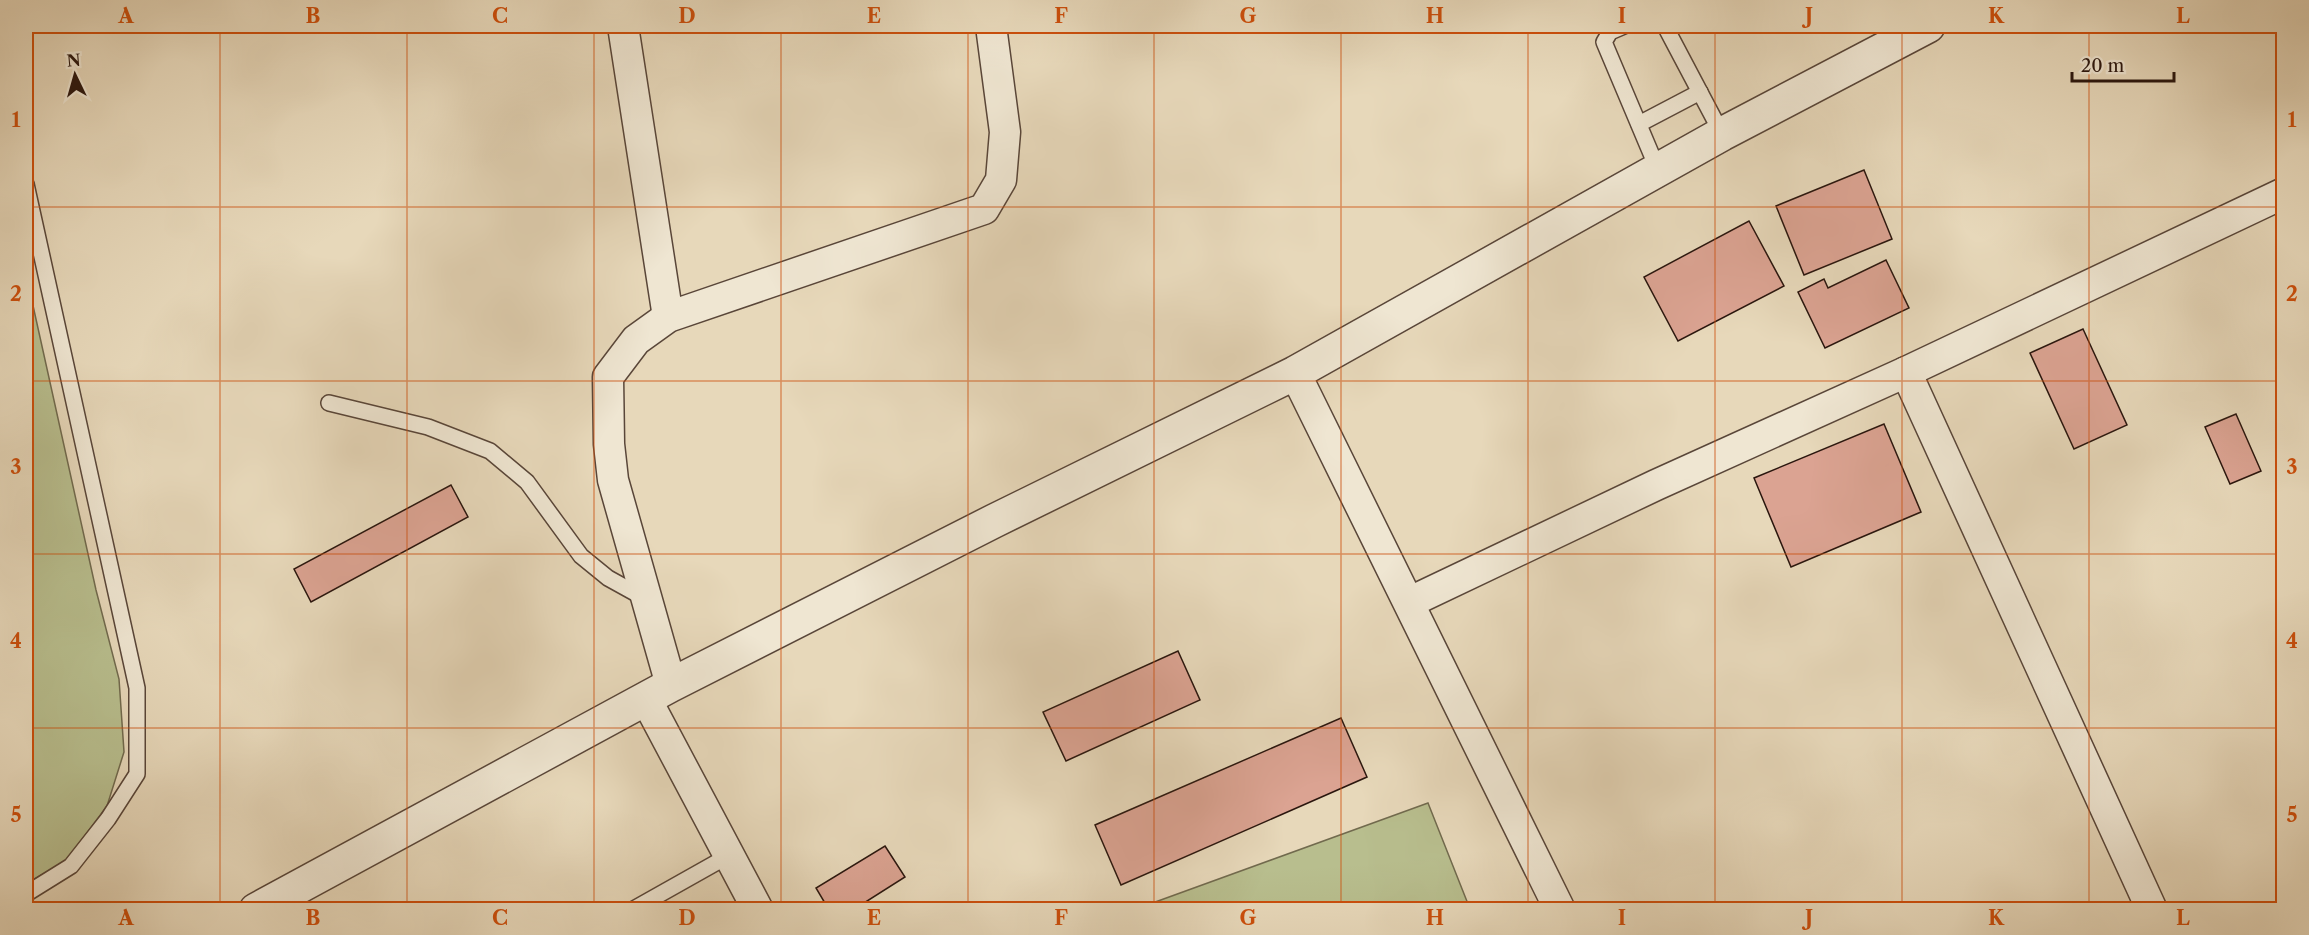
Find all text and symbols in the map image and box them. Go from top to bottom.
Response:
text: A [117,4,134,28]
text: B [306,4,321,28]
text: C [492,4,508,28]
text: D [678,4,696,28]
text: E [867,4,881,28]
text: F [1054,4,1068,28]
text: G [1240,4,1257,28]
text: H [1426,4,1444,28]
text: I [1618,4,1626,28]
text: J [1801,4,1813,28]
text: K [1988,4,2005,28]
text: L [2176,4,2190,28]
north arrow [45,45,105,105]
scale bar [2072,45,2174,83]
text: N [66,49,82,71]
text: 20 m [2081,55,2125,77]
text: 1 [12,108,21,132]
text: 1 [2288,108,2297,132]
text: 2 [10,282,22,306]
text: 2 [2286,282,2298,306]
text: 3 [10,455,22,479]
text: 3 [2286,455,2298,479]
text: 4 [10,629,22,653]
text: 4 [2286,629,2298,653]
text: 5 [10,803,22,827]
text: 5 [2286,803,2298,827]
text: A [117,906,134,930]
text: B [306,906,321,930]
text: C [492,906,508,930]
text: D [678,906,696,930]
text: E [867,906,881,930]
text: F [1054,906,1068,930]
text: G [1240,906,1257,930]
text: H [1426,906,1444,930]
text: I [1618,906,1626,930]
text: J [1801,906,1813,930]
text: K [1988,906,2005,930]
text: L [2176,906,2190,930]

